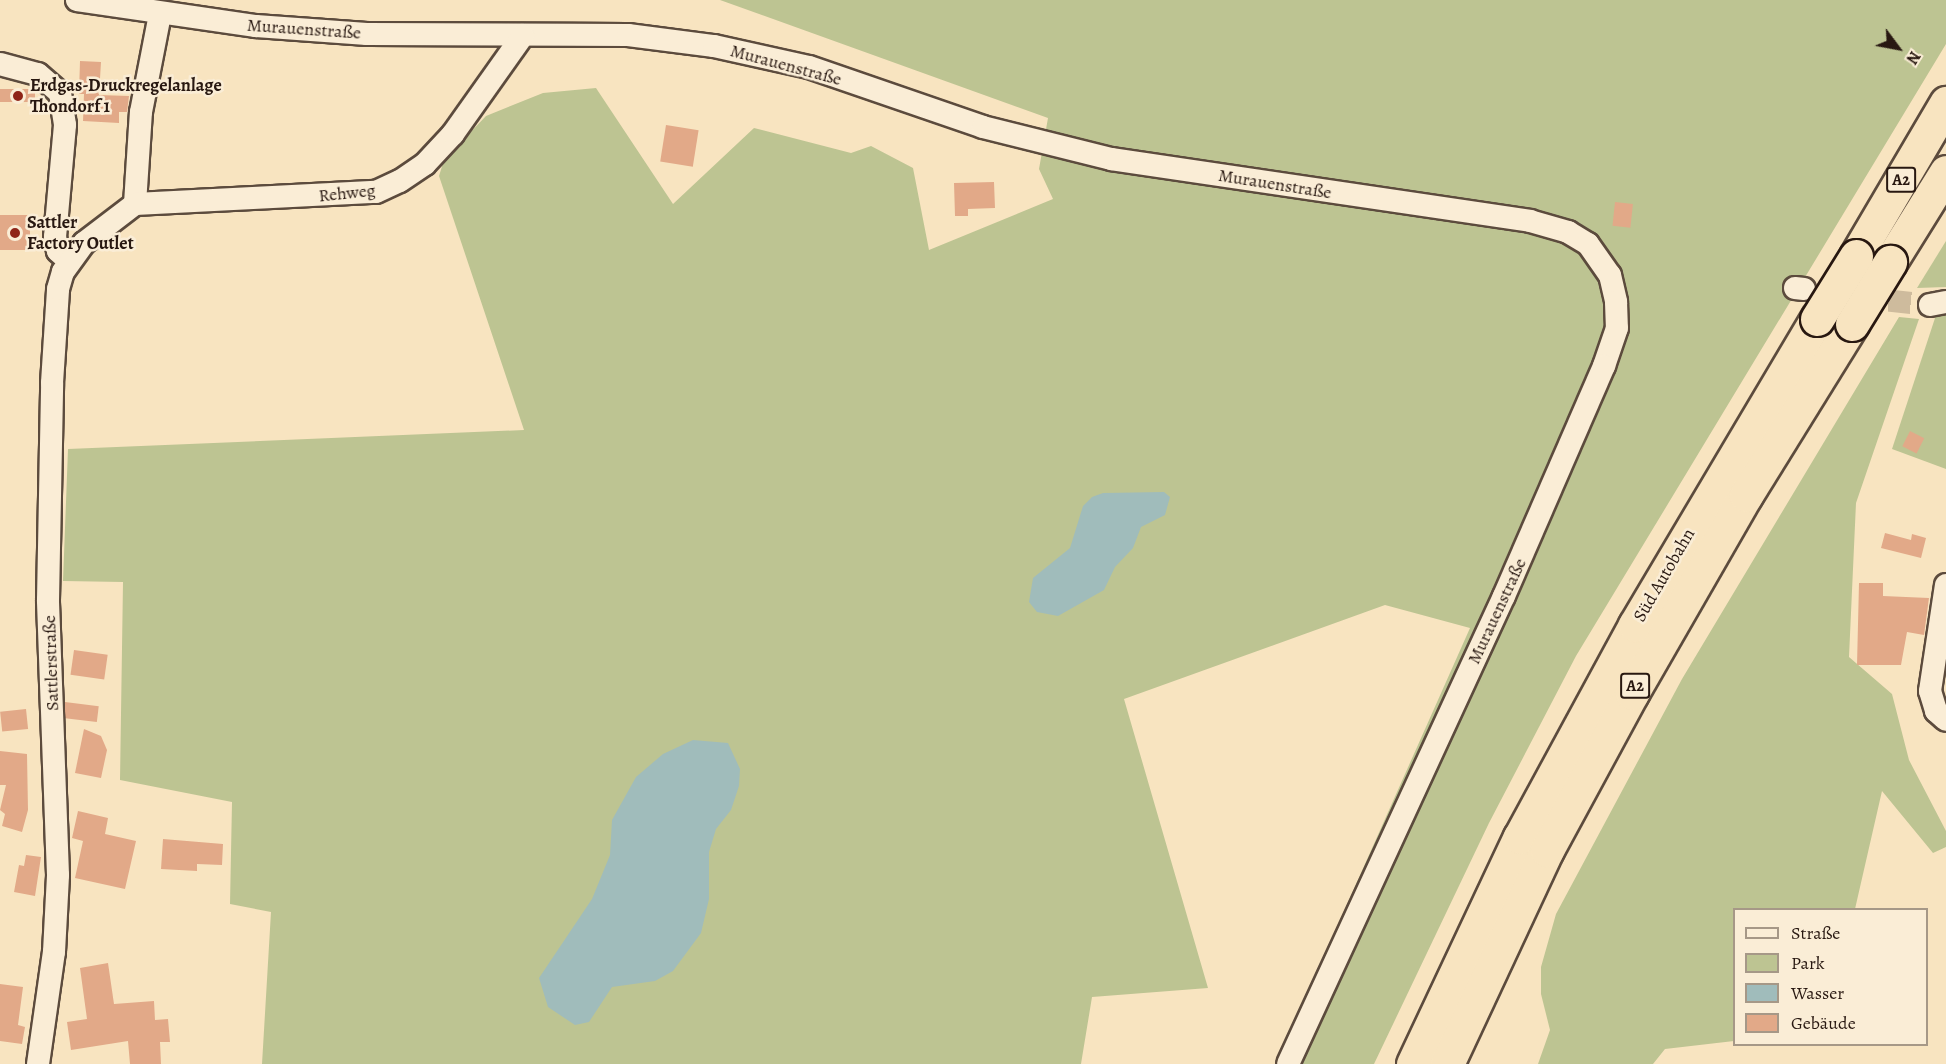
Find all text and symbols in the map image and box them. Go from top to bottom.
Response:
street label: Murauenstraße [246,14,362,44]
north arrow [1868,18,1928,78]
street label: Murauenstraße [728,40,844,90]
text: N [1901,47,1926,68]
place label: Erdgas-Druckregelanlage Thondorf 1 [30,75,222,118]
marker: Erdgas-Druckregelanlage Thondorf 1 [11,89,25,103]
street label: Murauenstraße [1217,164,1333,204]
road number: A2 [1886,167,1916,193]
street label: Rehweg [317,179,377,207]
place label: Sattler Factory Outlet [27,212,134,254]
marker: Sattler Factory Outlet [8,226,22,240]
street label: Süd Autobahn [1629,524,1699,626]
street label: Murauenstraße [1463,555,1531,667]
street label: Sattlerstraße [39,615,63,711]
road number: A2 [1620,673,1650,699]
legend [1733,908,1928,1046]
text: Straße [1791,921,1840,945]
text: Park [1791,951,1825,975]
text: Wasser [1791,981,1844,1005]
text: Gebäude [1791,1011,1856,1035]

